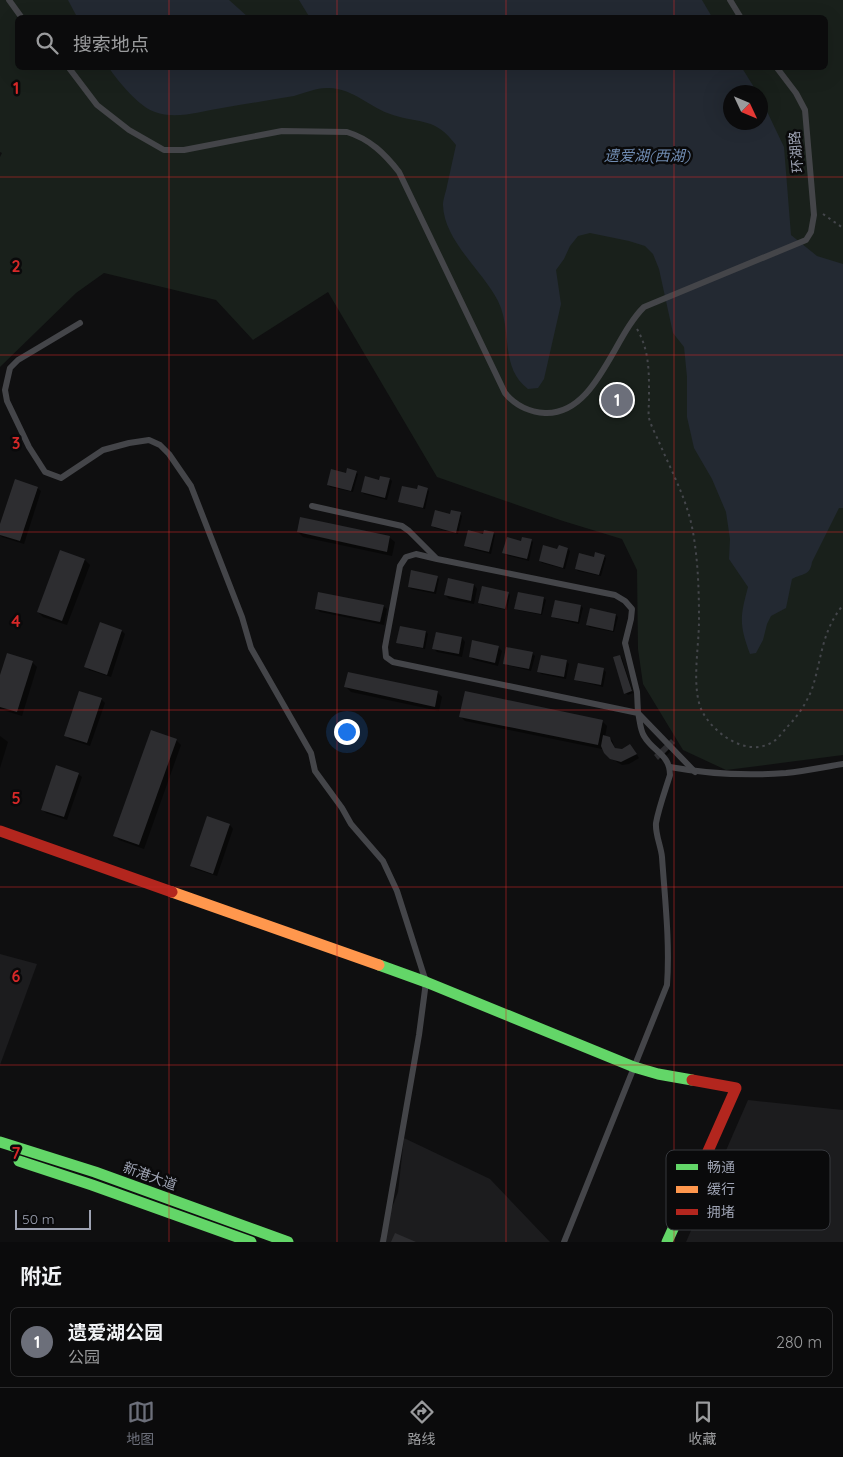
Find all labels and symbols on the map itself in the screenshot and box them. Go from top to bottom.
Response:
text: 1 [13,78,19,98]
north arrow [723,85,768,130]
street label: 环湖路 [785,130,807,174]
water label: 遗爱湖(西湖) [604,146,691,165]
text: 2 [11,256,21,276]
pin: 1 [601,381,633,419]
text: 3 [12,433,20,453]
text: 4 [11,611,21,631]
your location [334,719,360,745]
text: 5 [11,788,21,808]
text: 6 [12,966,21,986]
text: 7 [12,1143,21,1163]
legend [666,1150,830,1230]
street label: 新港大道 [121,1158,179,1194]
text: 畅通 [707,1158,735,1176]
text: 缓行 [707,1180,735,1198]
text: 拥堵 [707,1203,735,1221]
scale bar [15,1207,91,1230]

